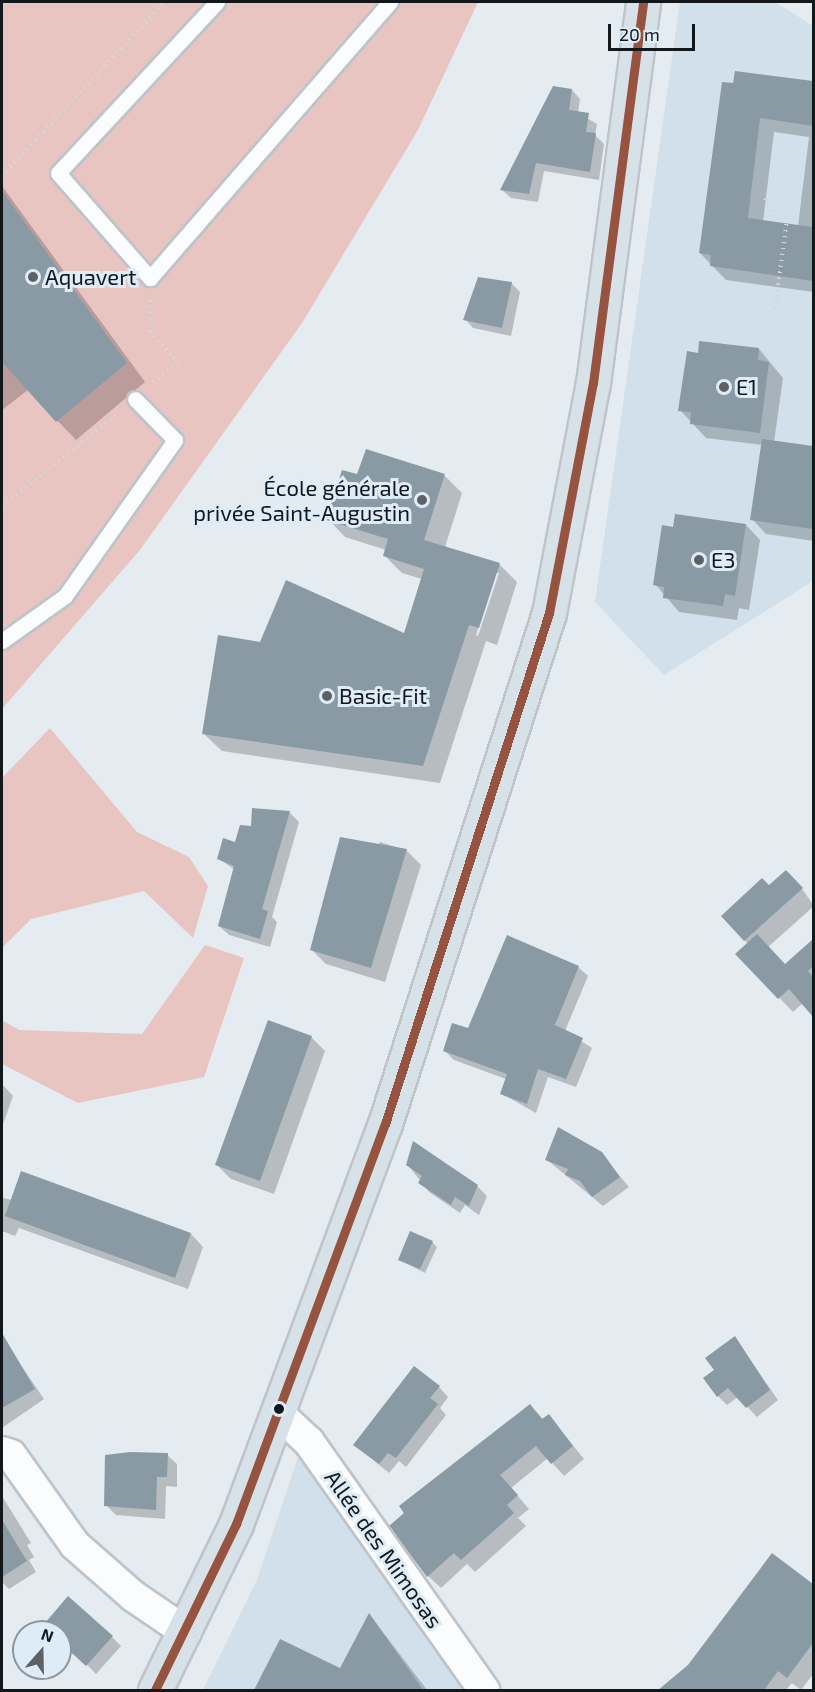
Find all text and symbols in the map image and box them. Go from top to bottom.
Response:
scale bar [611,12,698,50]
text: 20 m [619,23,660,45]
place label: Aquavert [45,264,136,290]
marker: Aquavert [26,270,40,284]
place label: E1 [736,374,757,400]
marker: E1 [717,380,731,394]
place label: École générale privée Saint-Augustin [193,474,410,526]
marker: École générale privée Saint-Augustin [415,493,429,507]
place label: E3 [711,547,736,573]
marker: E3 [692,553,706,567]
place label: Basic-Fit [339,683,427,709]
marker: Basic-Fit [320,689,334,703]
unlabelled marker [273,1403,285,1415]
street label: Allée des Mimosas [320,1465,448,1633]
north arrow [12,1620,72,1680]
text: N [39,1624,56,1645]

